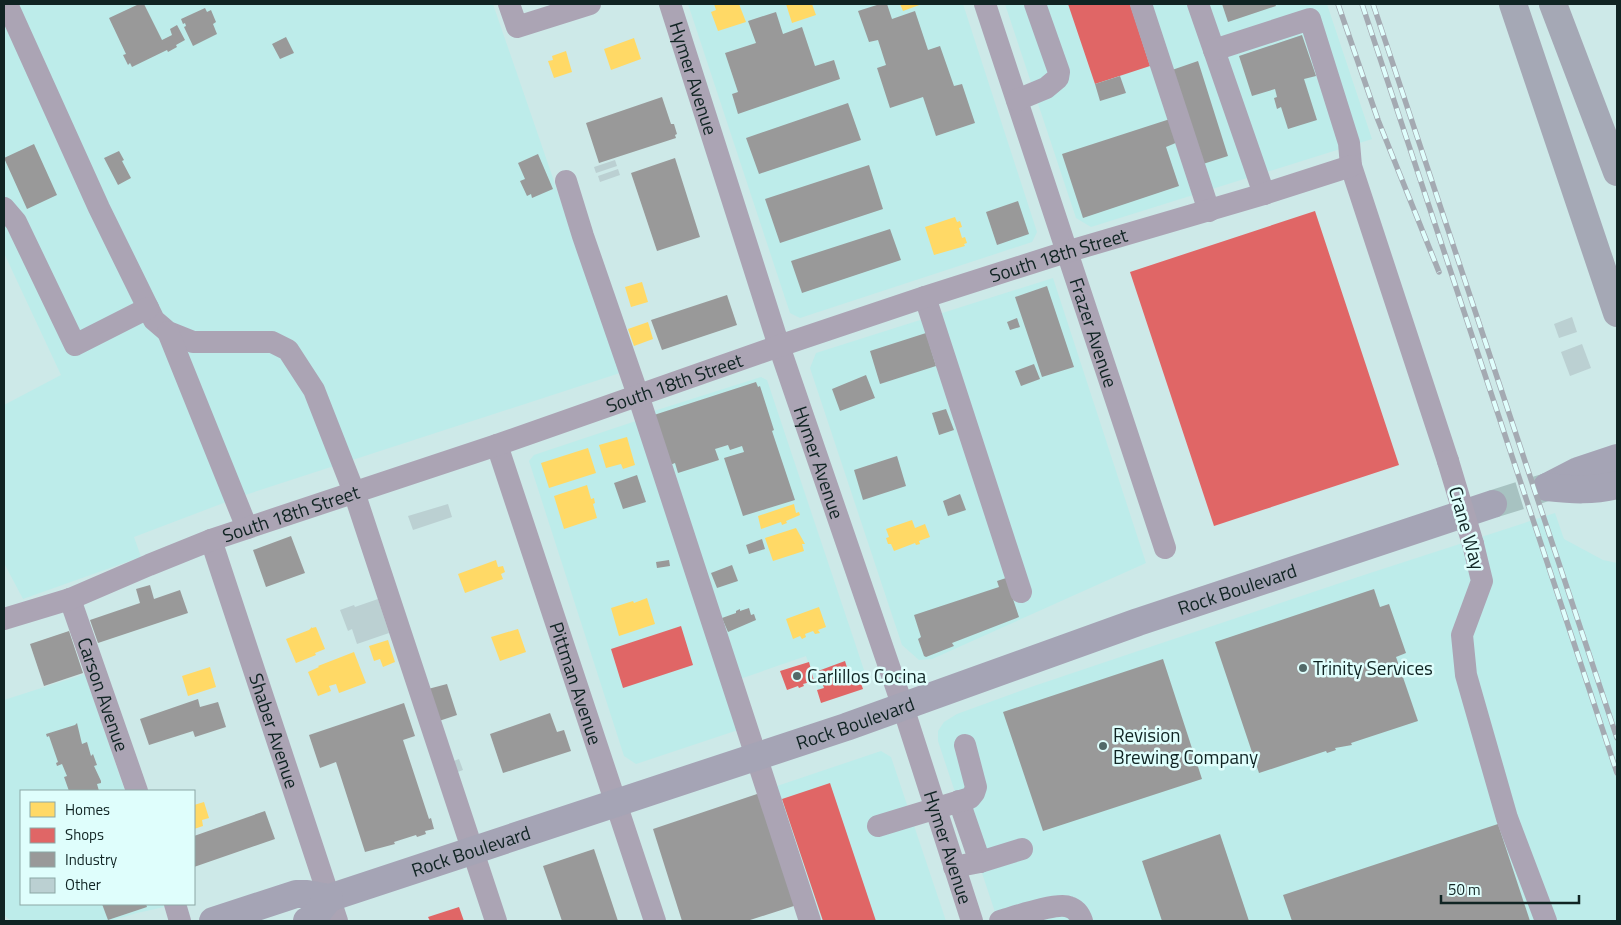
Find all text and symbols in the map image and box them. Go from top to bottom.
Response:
street label: Hymer Avenue [662,18,726,139]
street label: South 18th Street [986,220,1131,290]
street label: Frazer Avenue [1062,274,1126,391]
street label: South 18th Street [602,345,747,420]
street label: Hymer Avenue [787,402,852,523]
street label: South 18th Street [218,477,363,549]
street label: Crane Way [1442,483,1493,573]
street label: Rock Boulevard [1174,555,1300,622]
street label: Pittman Avenue [543,618,610,748]
street label: Carson Avenue [70,633,137,755]
place label: Trinity Services [1313,653,1433,682]
place label: Carlillos Cocina [807,661,927,690]
marker: Trinity Services [1297,662,1309,674]
street label: Shaber Avenue [242,669,307,792]
marker: Carlillos Cocina [791,670,803,682]
street label: Rock Boulevard [792,689,918,757]
place label: Revision Brewing Company [1113,720,1258,771]
marker: Revision Brewing Company [1097,740,1109,752]
street label: Hymer Avenue [917,787,981,908]
legend [20,790,195,905]
text: Homes [65,798,110,821]
street label: Rock Boulevard [407,817,534,884]
text: Shops [65,823,104,846]
text: Industry [65,848,117,871]
scale bar [1441,872,1578,904]
text: Other [65,873,101,896]
text: 50 m [1448,878,1481,901]

